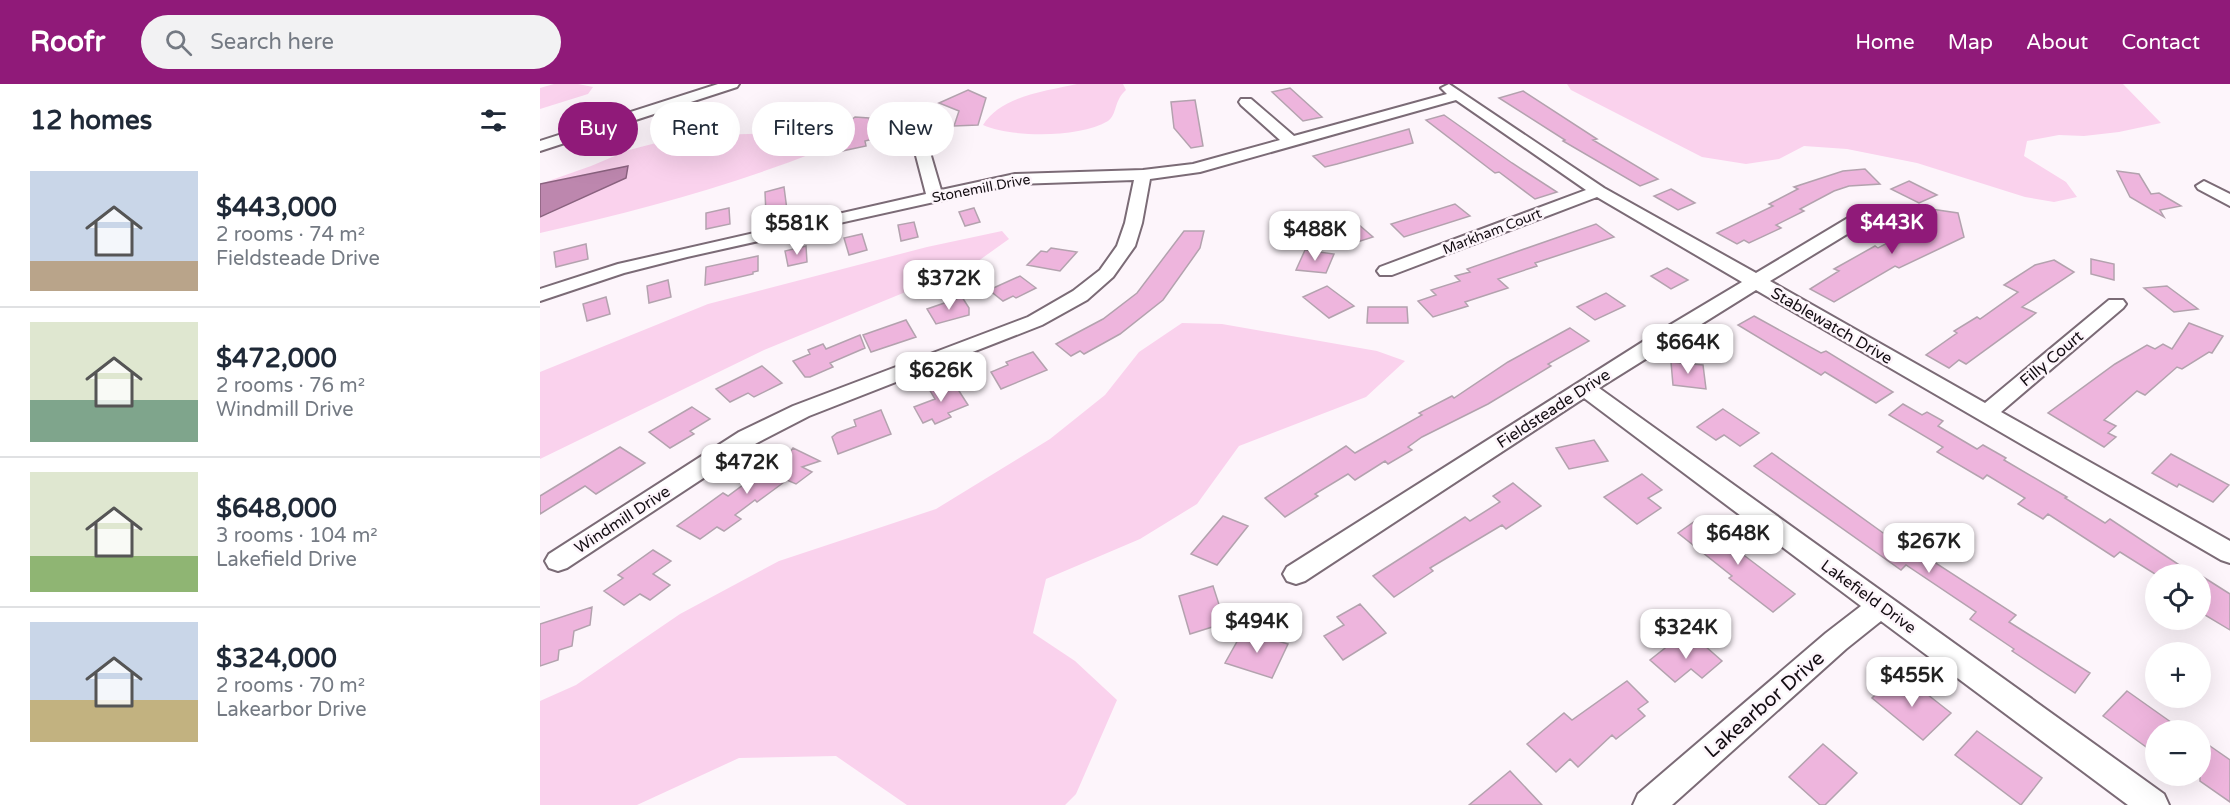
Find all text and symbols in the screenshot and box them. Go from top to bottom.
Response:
search box [141,15,561,69]
text: Roofr [30,25,105,59]
icon: search [162,26,195,59]
text: Search here [210,29,334,55]
text: Home [1855,30,1915,55]
text: Map [1948,30,1993,55]
text: About [2026,30,2088,55]
text: Contact [2121,30,2200,55]
chip: Buy [558,102,638,156]
chip: Rent [650,102,740,156]
chip: Filters [752,102,855,156]
chip: New [867,102,954,156]
icon: filters [477,104,510,137]
text: 12 homes [30,105,152,136]
street label: Stonemill Drive [930,171,1032,206]
text: $443,000 [216,192,337,223]
icon: home [78,195,150,267]
pin: $443K [1850,204,1934,255]
pin: $581K [755,205,839,256]
street label: Markham Court [1440,205,1545,258]
pin: $488K [1273,211,1357,262]
text: $443K [1860,211,1924,235]
text: $581K [765,212,829,236]
text: $488K [1283,218,1347,242]
text: 2 rooms · 74 m² [216,223,365,247]
text: Fieldsteade Drive [216,247,380,271]
pin: $372K [907,260,991,311]
text: $372K [917,267,981,291]
street label: Stablewatch Drive [1767,283,1896,369]
pin: $664K [1646,324,1730,375]
street label: Filly Court [2016,326,2088,391]
text: $664K [1656,331,1720,355]
text: $472,000 [216,343,337,374]
icon: home [78,346,150,418]
pin: $626K [899,352,983,403]
text: $626K [909,359,973,383]
street label: Fieldsteade Drive [1493,365,1614,453]
text: 2 rooms · 76 m² [216,374,365,398]
text: Windmill Drive [216,398,354,422]
pin: $472K [705,444,789,495]
text: $472K [715,451,779,475]
street label: Windmill Drive [571,481,674,558]
text: $648,000 [216,493,337,524]
icon: home [78,496,150,568]
pin: $648K [1696,515,1780,566]
text: $648K [1706,522,1770,546]
pin: $267K [1887,523,1971,574]
text: 3 rooms · 104 m² [216,524,378,548]
text: $267K [1897,530,1961,554]
text: Lakefield Drive [216,548,357,572]
street label: Lakefield Drive [1817,556,1920,638]
map controls [2145,564,2211,786]
button: locate [2145,564,2211,630]
pin: $494K [1215,603,1299,654]
pin: $324K [1644,609,1728,660]
text: $494K [1225,610,1289,634]
text: $324K [1654,616,1718,640]
button: + [2145,642,2211,708]
text: $324,000 [216,643,337,674]
icon: home [78,646,150,718]
street label: Lakearbor Drive [1700,646,1829,763]
pin: $455K [1870,657,1954,708]
text: $455K [1880,664,1944,688]
text: 2 rooms · 70 m² [216,674,365,698]
text: Lakearbor Drive [216,698,367,722]
button: − [2145,720,2211,786]

